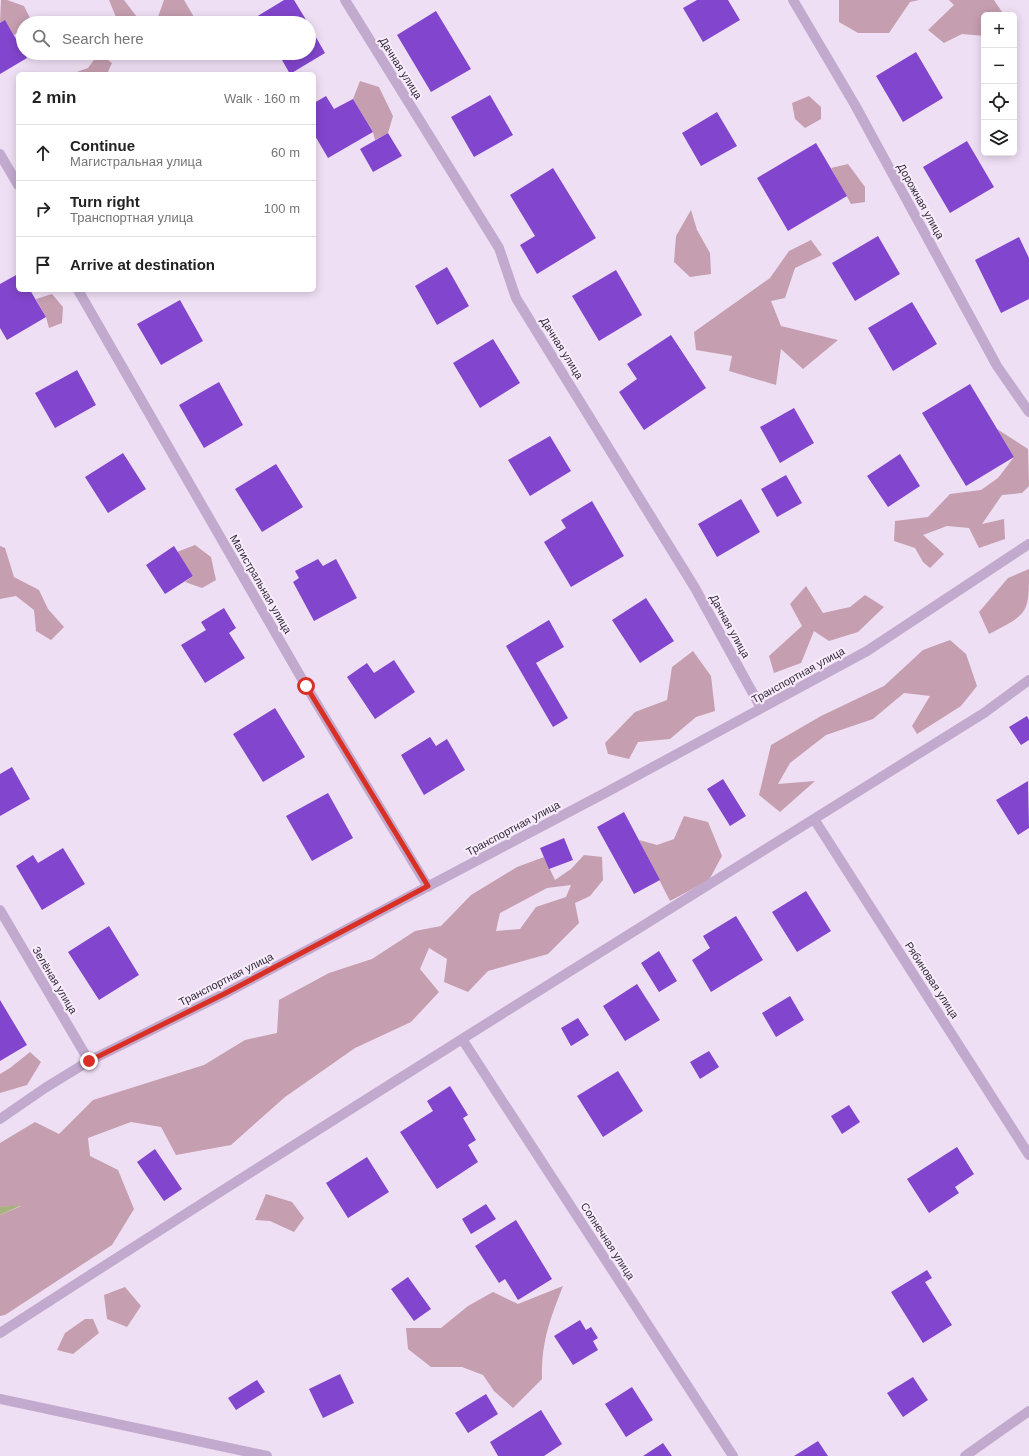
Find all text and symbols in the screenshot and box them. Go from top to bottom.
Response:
map controls [981,12,1017,156]
button: + [981,12,1017,48]
search box [16,16,316,60]
icon: search [30,27,52,49]
text: Search here [62,30,144,47]
street label: Дачная улица [377,35,425,102]
button: − [981,48,1017,84]
button: locate [981,84,1017,120]
text: 2 min [32,88,76,107]
text: Walk · 160 m [224,91,300,106]
button: layers [981,120,1017,156]
text: Continue [70,137,135,154]
icon: ahead [32,142,54,164]
text: 60 m [271,145,300,160]
text: Магистральная улица [70,154,202,169]
street label: Дорожная улица [895,161,947,242]
text: Turn right [70,193,140,210]
icon: right [32,198,54,220]
text: 100 m [264,201,300,216]
text: Транспортная улица [70,210,193,225]
icon: arrive [32,254,54,276]
text: Arrive at destination [70,256,215,273]
street label: Дачная улица [538,315,586,382]
street label: Магистральная улица [228,533,295,636]
street label: Дачная улица [708,592,753,661]
street label: Транспортная улица [749,644,847,706]
route start [297,677,315,695]
street label: Транспортная улица [464,798,563,858]
street label: Рябиновая улица [903,940,962,1021]
street label: Зелёная улица [30,944,80,1017]
street label: Транспортная улица [177,950,276,1008]
route end [80,1052,98,1070]
street label: Солнечная улица [579,1200,638,1282]

